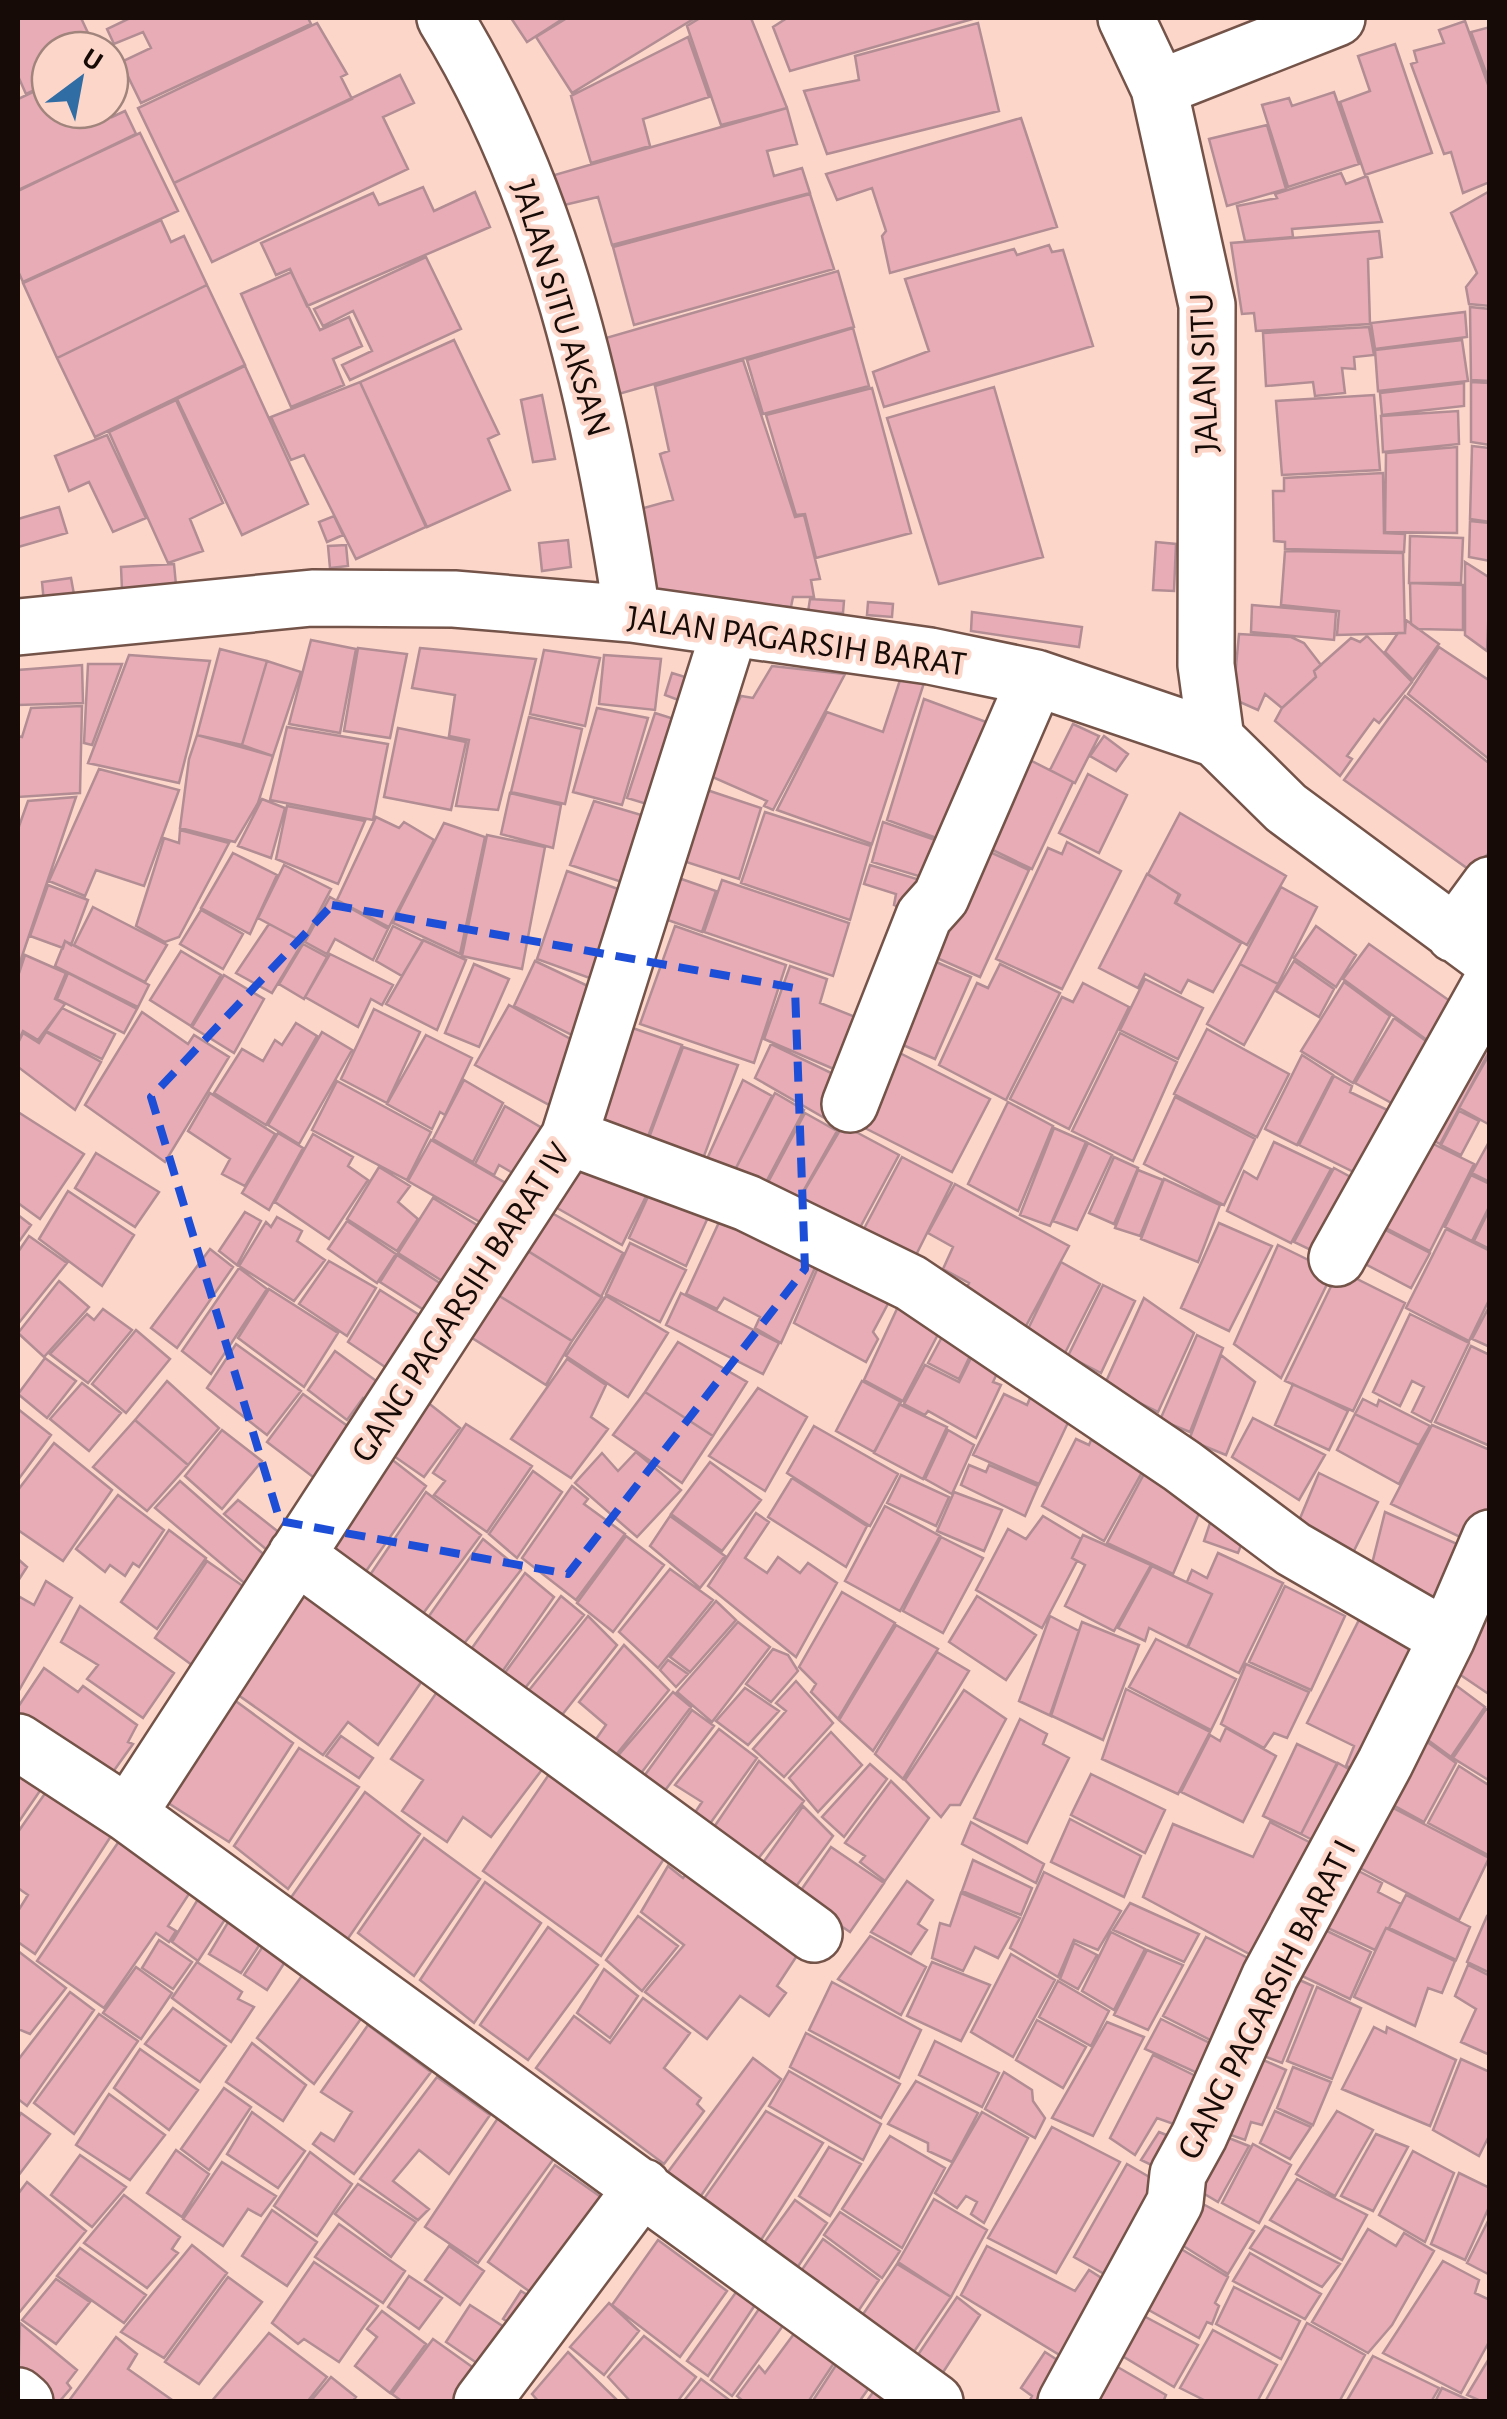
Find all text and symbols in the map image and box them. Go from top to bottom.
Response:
north arrow [30,30,130,130]
text: U [77,44,107,77]
street label: JALAN SITU AKSAN [505,176,616,441]
street label: JALAN SITU [1184,292,1225,454]
street label: JALAN PAGARSIH BARAT [625,600,969,683]
street label: GANG PAGARSIH BARAT IV [345,1137,577,1468]
street label: GANG PAGARSIH BARAT I [1172,1835,1363,2165]

